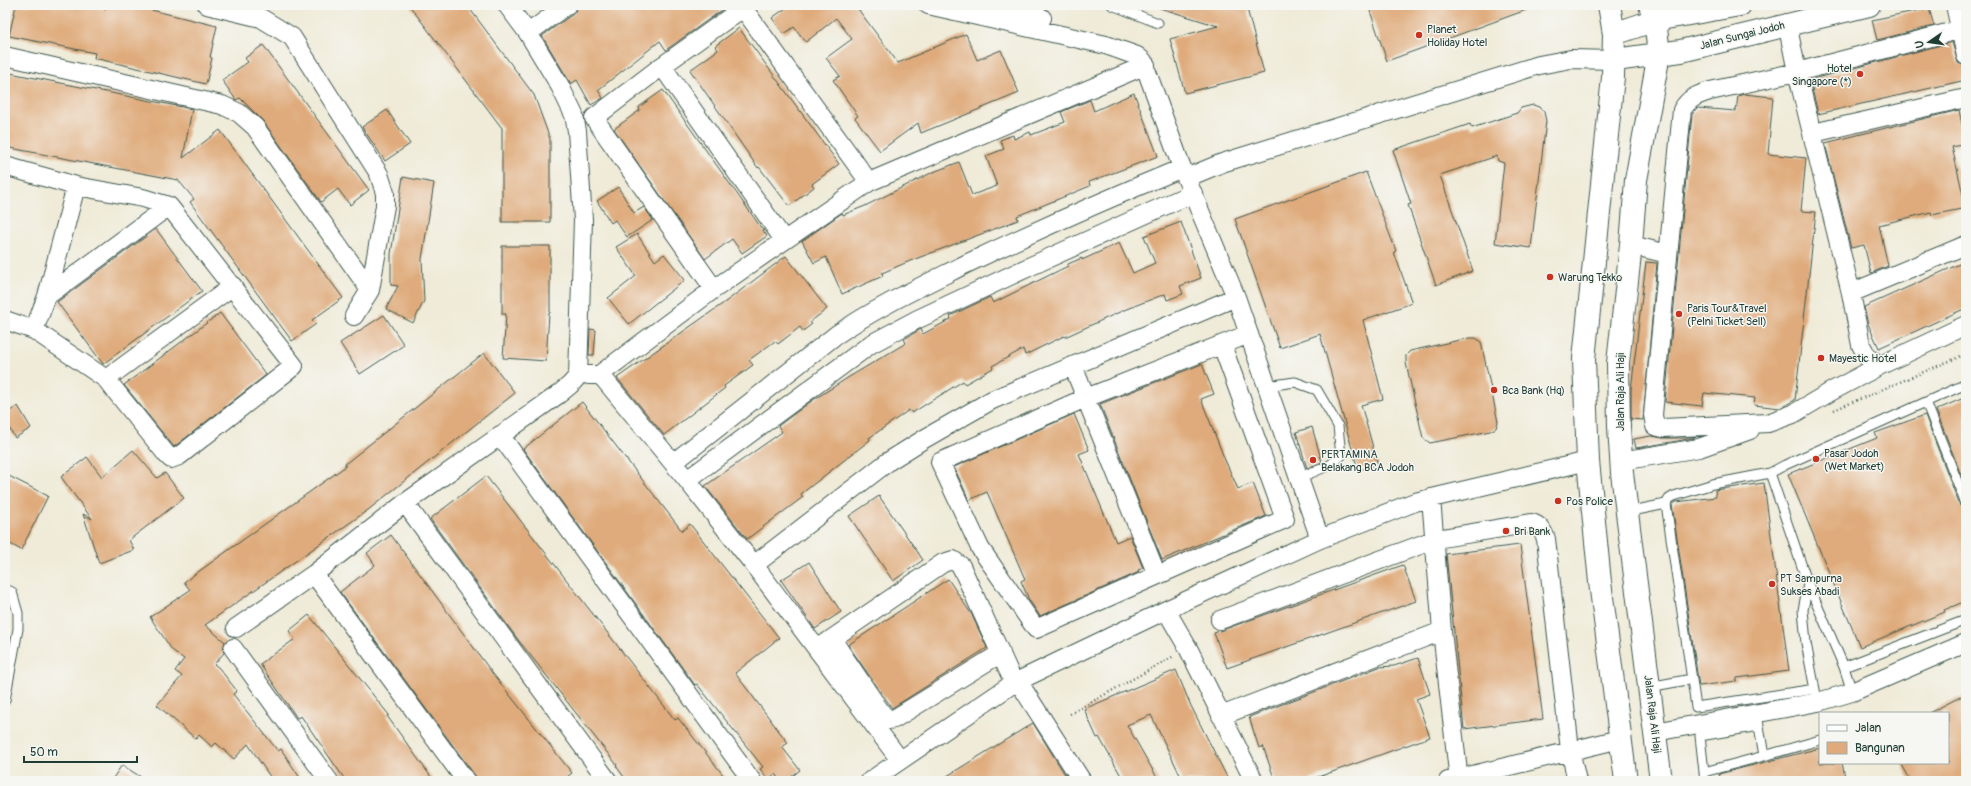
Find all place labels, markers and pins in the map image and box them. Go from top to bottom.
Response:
place label: Planet Holiday Hotel [1427,23,1487,49]
marker: Planet Holiday Hotel [1414,30,1424,40]
place label: Hotel Singapore (*) [1792,62,1852,88]
marker: Hotel Singapore (*) [1855,69,1865,79]
place label: Warung Tekko [1558,271,1622,284]
marker: Warung Tekko [1545,272,1555,282]
place label: Paris Tour&Travel (Pelni Ticket Sell) [1687,302,1767,328]
marker: Paris Tour&Travel (Pelni Ticket Sell) [1674,309,1684,319]
place label: Mayestic Hotel [1829,352,1897,365]
marker: Mayestic Hotel [1816,353,1826,363]
place label: Bca Bank (Hq) [1502,384,1565,397]
marker: Bca Bank (Hq) [1489,385,1499,395]
place label: Pasar Jodoh (Wet Market) [1824,447,1884,473]
place label: PERTAMINA Belakang BCA Jodoh [1321,448,1414,474]
marker: Pasar Jodoh (Wet Market) [1811,454,1821,464]
marker: PERTAMINA Belakang BCA Jodoh [1308,455,1318,465]
place label: Pos Police [1566,495,1613,508]
marker: Pos Police [1553,496,1563,506]
place label: Bri Bank [1514,525,1551,538]
marker: Bri Bank [1501,526,1511,536]
place label: PT Sampurna Sukses Abadi [1780,572,1842,598]
marker: PT Sampurna Sukses Abadi [1767,579,1777,589]

